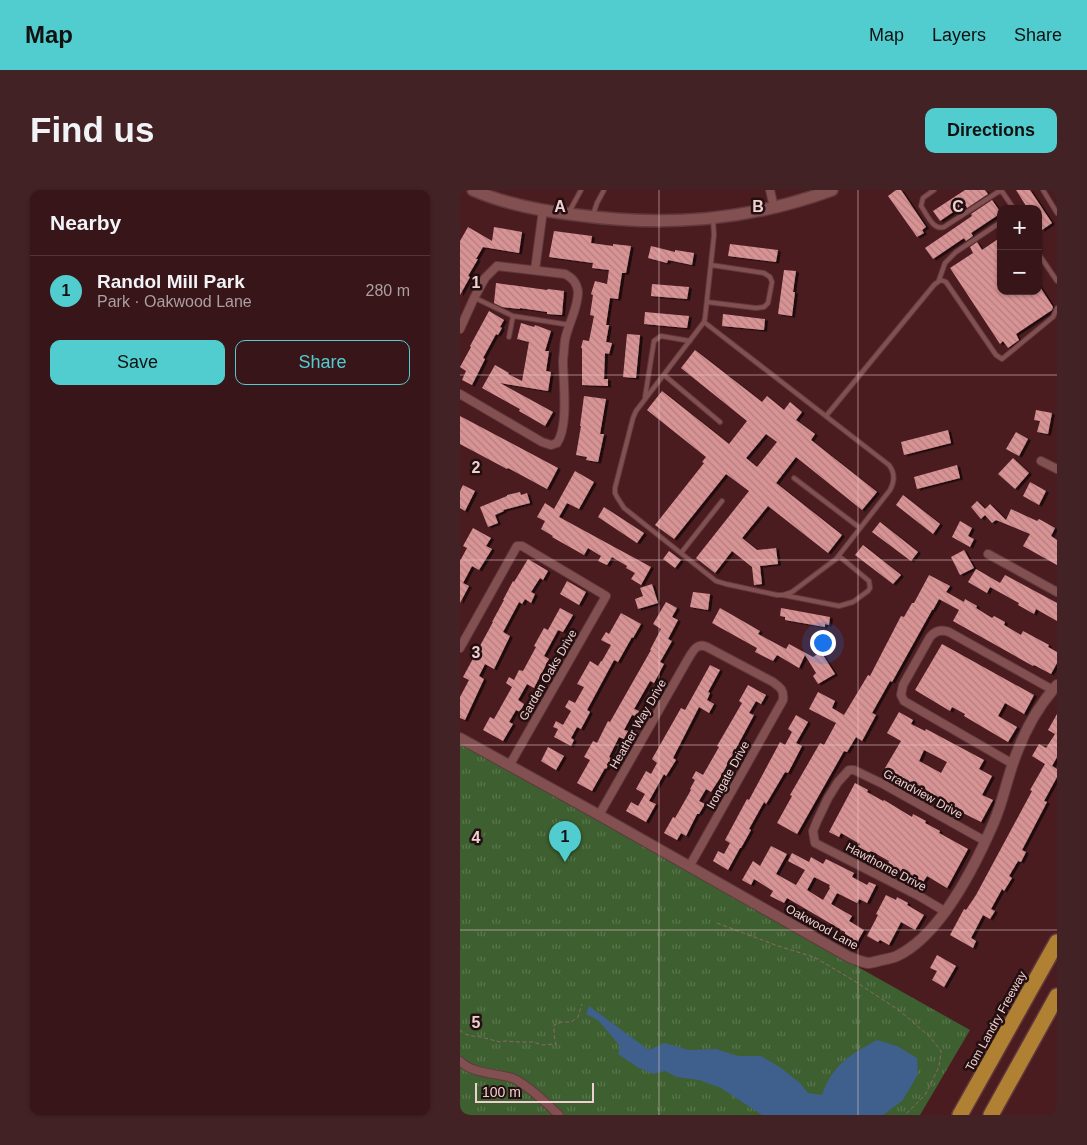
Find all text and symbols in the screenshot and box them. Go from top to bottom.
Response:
text: Map [25,21,73,48]
text: Map [869,25,904,45]
text: Layers [932,25,986,45]
text: Share [1014,25,1062,45]
button: Directions [925,108,1057,153]
text: Find us [30,110,154,149]
text: A [554,198,566,215]
text: B [752,198,764,215]
text: C [952,198,964,215]
map controls [997,205,1042,295]
button: + [997,205,1042,250]
text: Nearby [50,211,121,234]
button: − [997,250,1042,295]
text: Randol Mill Park [97,271,245,292]
text: 1 [472,274,481,291]
text: 1 [62,282,70,299]
text: 280 m [366,282,410,299]
text: Park · Oakwood Lane [97,293,252,310]
button: Save [50,340,225,385]
button: Share [235,340,410,385]
text: 2 [472,459,481,476]
street label: Garden Oaks Drive [516,627,580,723]
your location [810,630,836,656]
text: 3 [472,644,481,661]
street label: Heather Way Drive [607,677,669,771]
street label: Irongate Drive [704,738,753,811]
street label: Grandview Drive [881,766,965,822]
pin: 1 [549,821,581,862]
text: 4 [472,829,481,846]
street label: Hawthorne Drive [843,840,929,894]
street label: Oakwood Lane [783,901,861,953]
street label: Tom Landry Freeway [963,969,1029,1073]
text: 5 [472,1014,481,1031]
scale bar [475,1080,594,1103]
text: 100 m [482,1084,521,1100]

